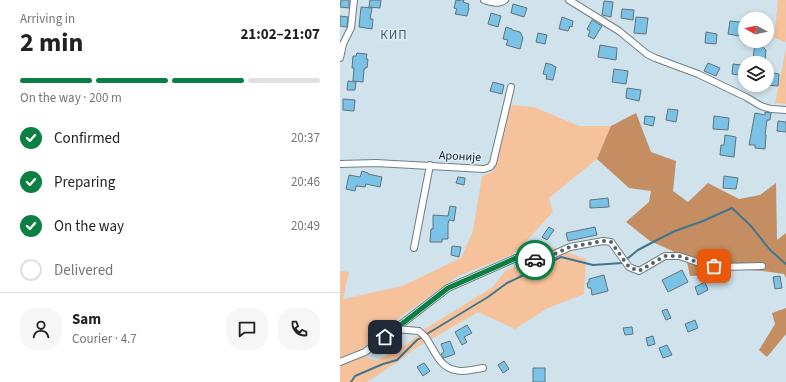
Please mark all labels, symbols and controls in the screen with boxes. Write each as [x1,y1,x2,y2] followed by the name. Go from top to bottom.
[20,10,75,28] text: Arriving in
[738,12,774,48] north arrow
[738,12,774,92] map controls
[20,24,83,61] text: 2 min
[240,24,320,45] text: 21:02–21:07
[380,26,408,44] district label: КИП
[738,56,774,92] button: layers
[20,89,122,107] text: On the way · 200 m
[20,127,42,149] icon: check
[54,128,120,149] text: Confirmed
[291,129,320,147] text: 20:37
[438,147,481,166] street label: Ароније
[20,171,42,193] icon: check
[54,172,115,193] text: Preparing
[291,173,320,191] text: 20:46
[20,215,42,237] icon: check
[54,216,124,237] text: On the way
[291,217,320,235] text: 20:49
[515,240,555,280] courier
[524,249,546,271] icon: car
[697,249,731,283] pin
[703,255,725,277] icon: bag
[54,260,113,281] text: Delivered
[20,308,62,350] button: person
[226,308,268,350] button: chat
[278,308,320,350] button: phone
[72,309,101,330] text: Sam
[368,320,402,354] pin
[374,326,396,348] icon: home
[72,330,137,348] text: Courier · 4.7

